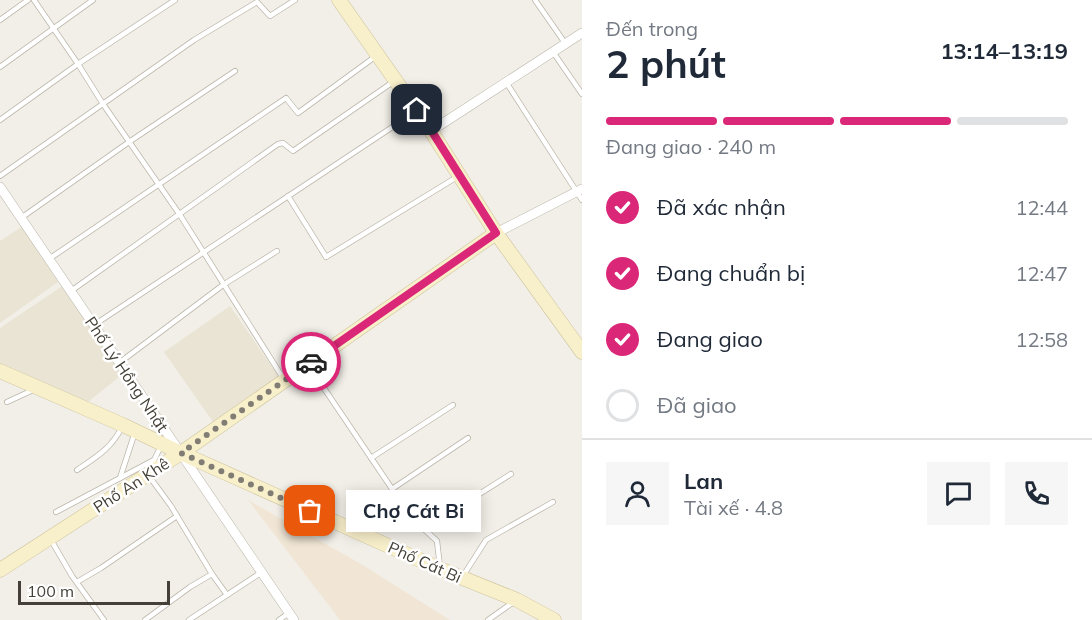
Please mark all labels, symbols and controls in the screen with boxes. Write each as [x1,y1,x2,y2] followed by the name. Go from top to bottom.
[606,16,698,41] text: Đến trong
[940,37,1068,65] text: 13:14–13:19
[606,39,726,88] text: 2 phút
[391,84,442,135] pin
[400,93,433,126] icon: home
[606,134,776,159] text: Đang giao · 240 m
[606,191,639,224] icon: check
[657,193,786,221] text: Đã xác nhận
[1015,195,1068,220] text: 12:44
[606,257,639,290] icon: check
[657,259,805,287] text: Đang chuẩn bị
[1015,261,1068,286] text: 12:47
[81,312,173,436] street label: Phố Lý Hồng Nhật
[606,323,639,356] icon: check
[657,325,763,353] text: Đang giao
[1015,327,1068,352] text: 12:58
[281,332,341,392] courier
[295,346,328,379] icon: car
[657,391,737,419] text: Đã giao
[89,453,173,517] street label: Phố An Khê
[606,462,669,525] button: person
[927,462,990,525] button: chat
[1005,462,1068,525] button: phone
[684,467,723,495] text: Lan
[284,485,335,536] pin
[346,490,481,532] callout: Chợ Cát Bi
[293,494,326,527] icon: bag
[684,495,783,520] text: Tài xế · 4.8
[363,498,464,523] text: Chợ Cát Bi
[385,537,465,587] street label: Phố Cát Bi
[18,578,170,606] scale bar
[27,581,74,601] text: 100 m

